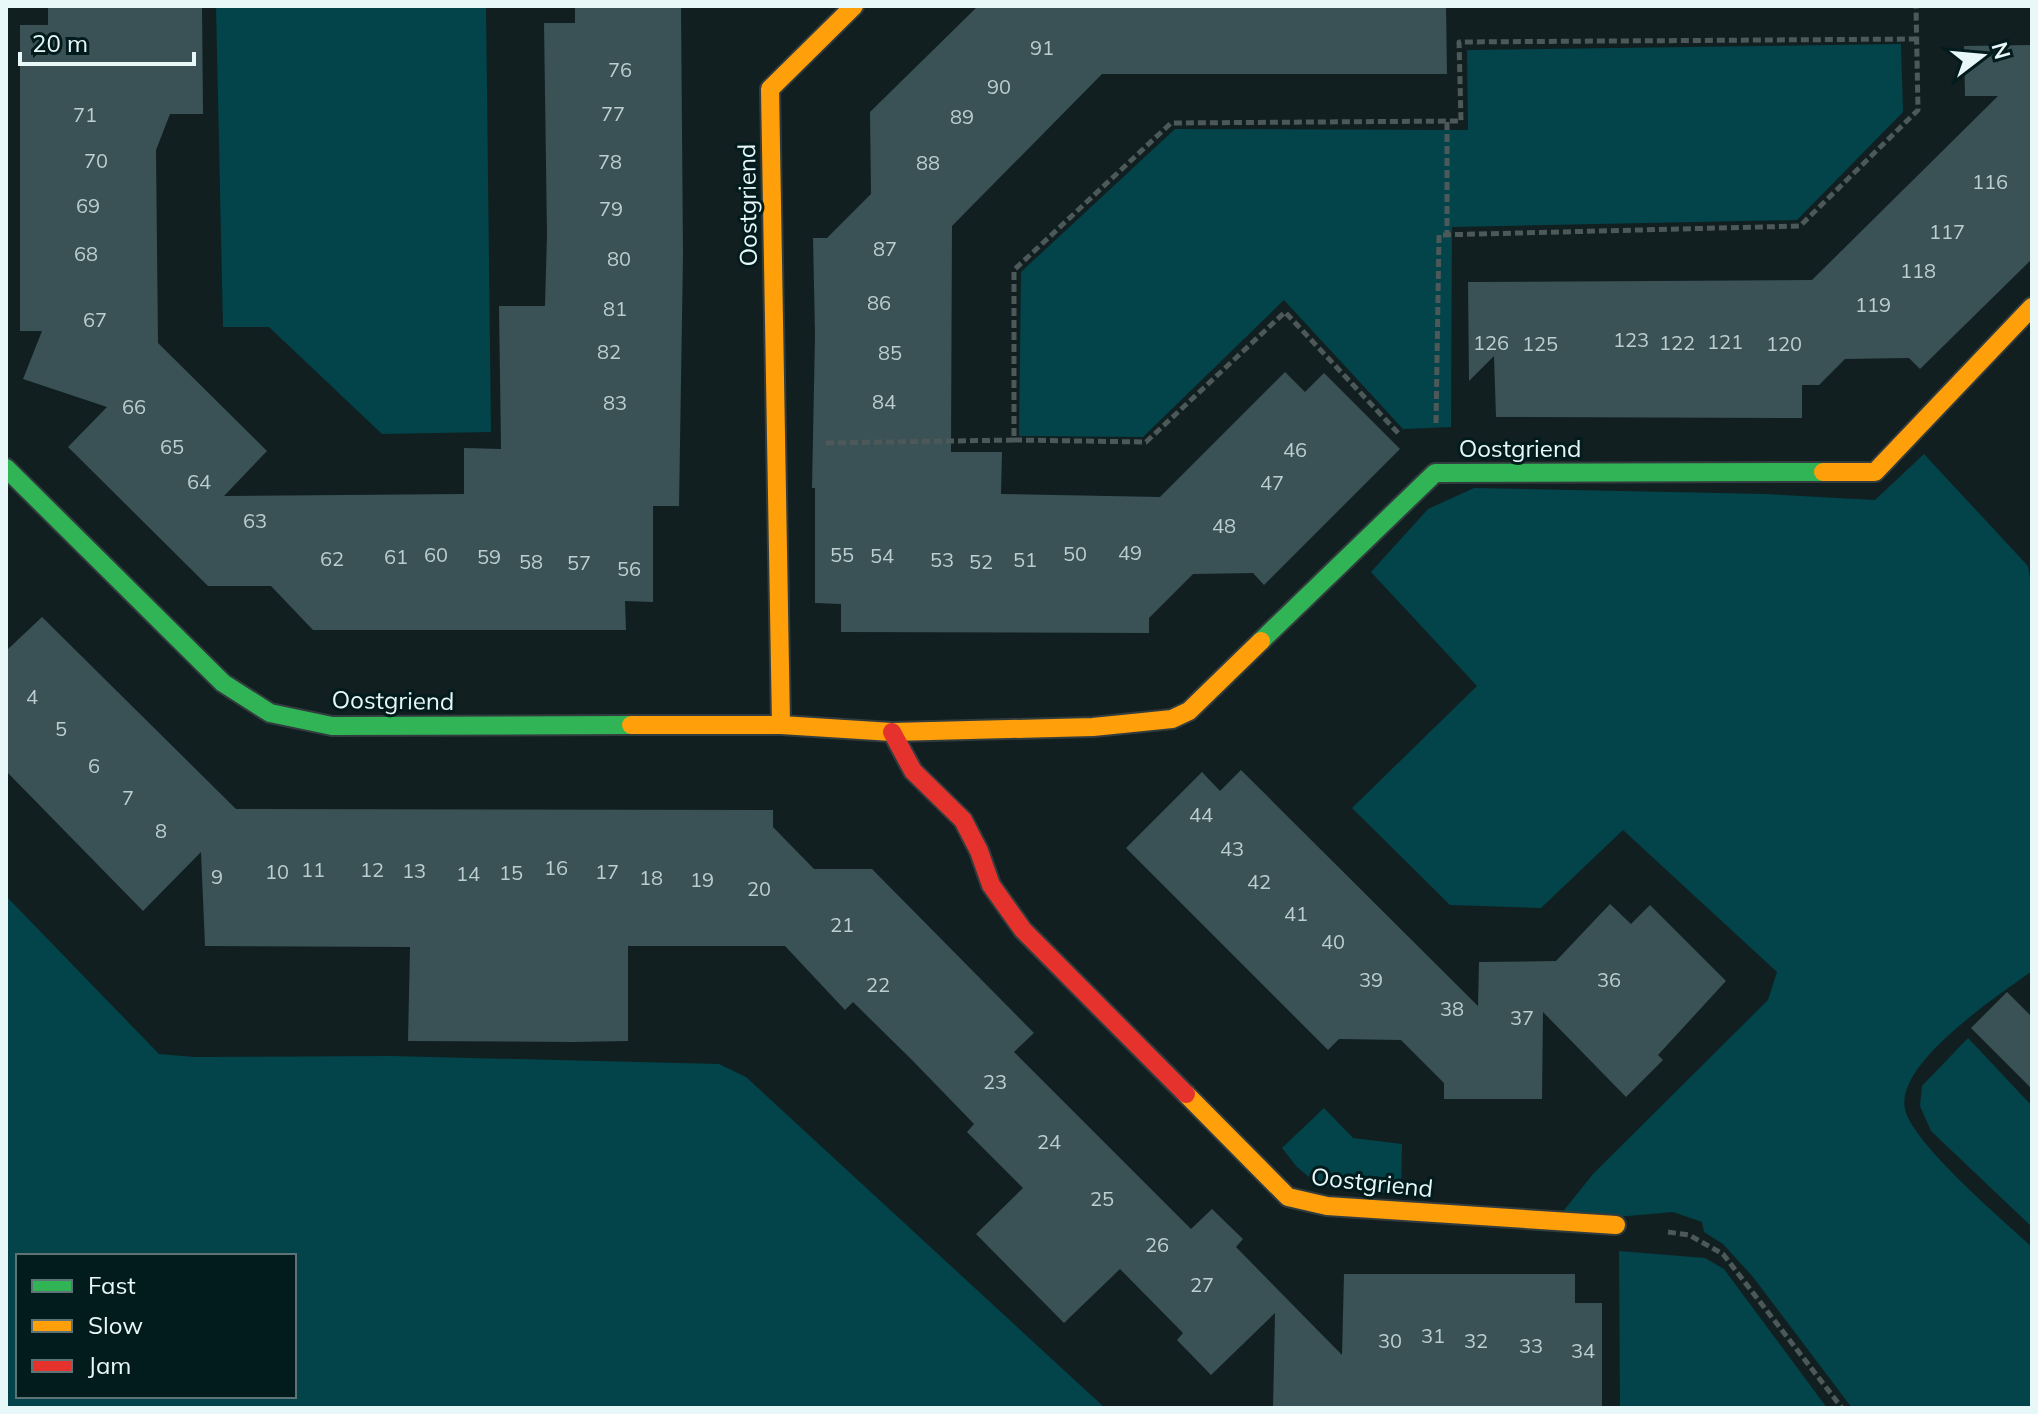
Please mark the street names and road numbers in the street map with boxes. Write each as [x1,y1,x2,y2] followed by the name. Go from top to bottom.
[731,143,763,267] street label: Oostgriend
[1459,433,1581,463] street label: Oostgriend
[331,684,455,716] street label: Oostgriend
[1310,1161,1435,1203] street label: Oostgriend

